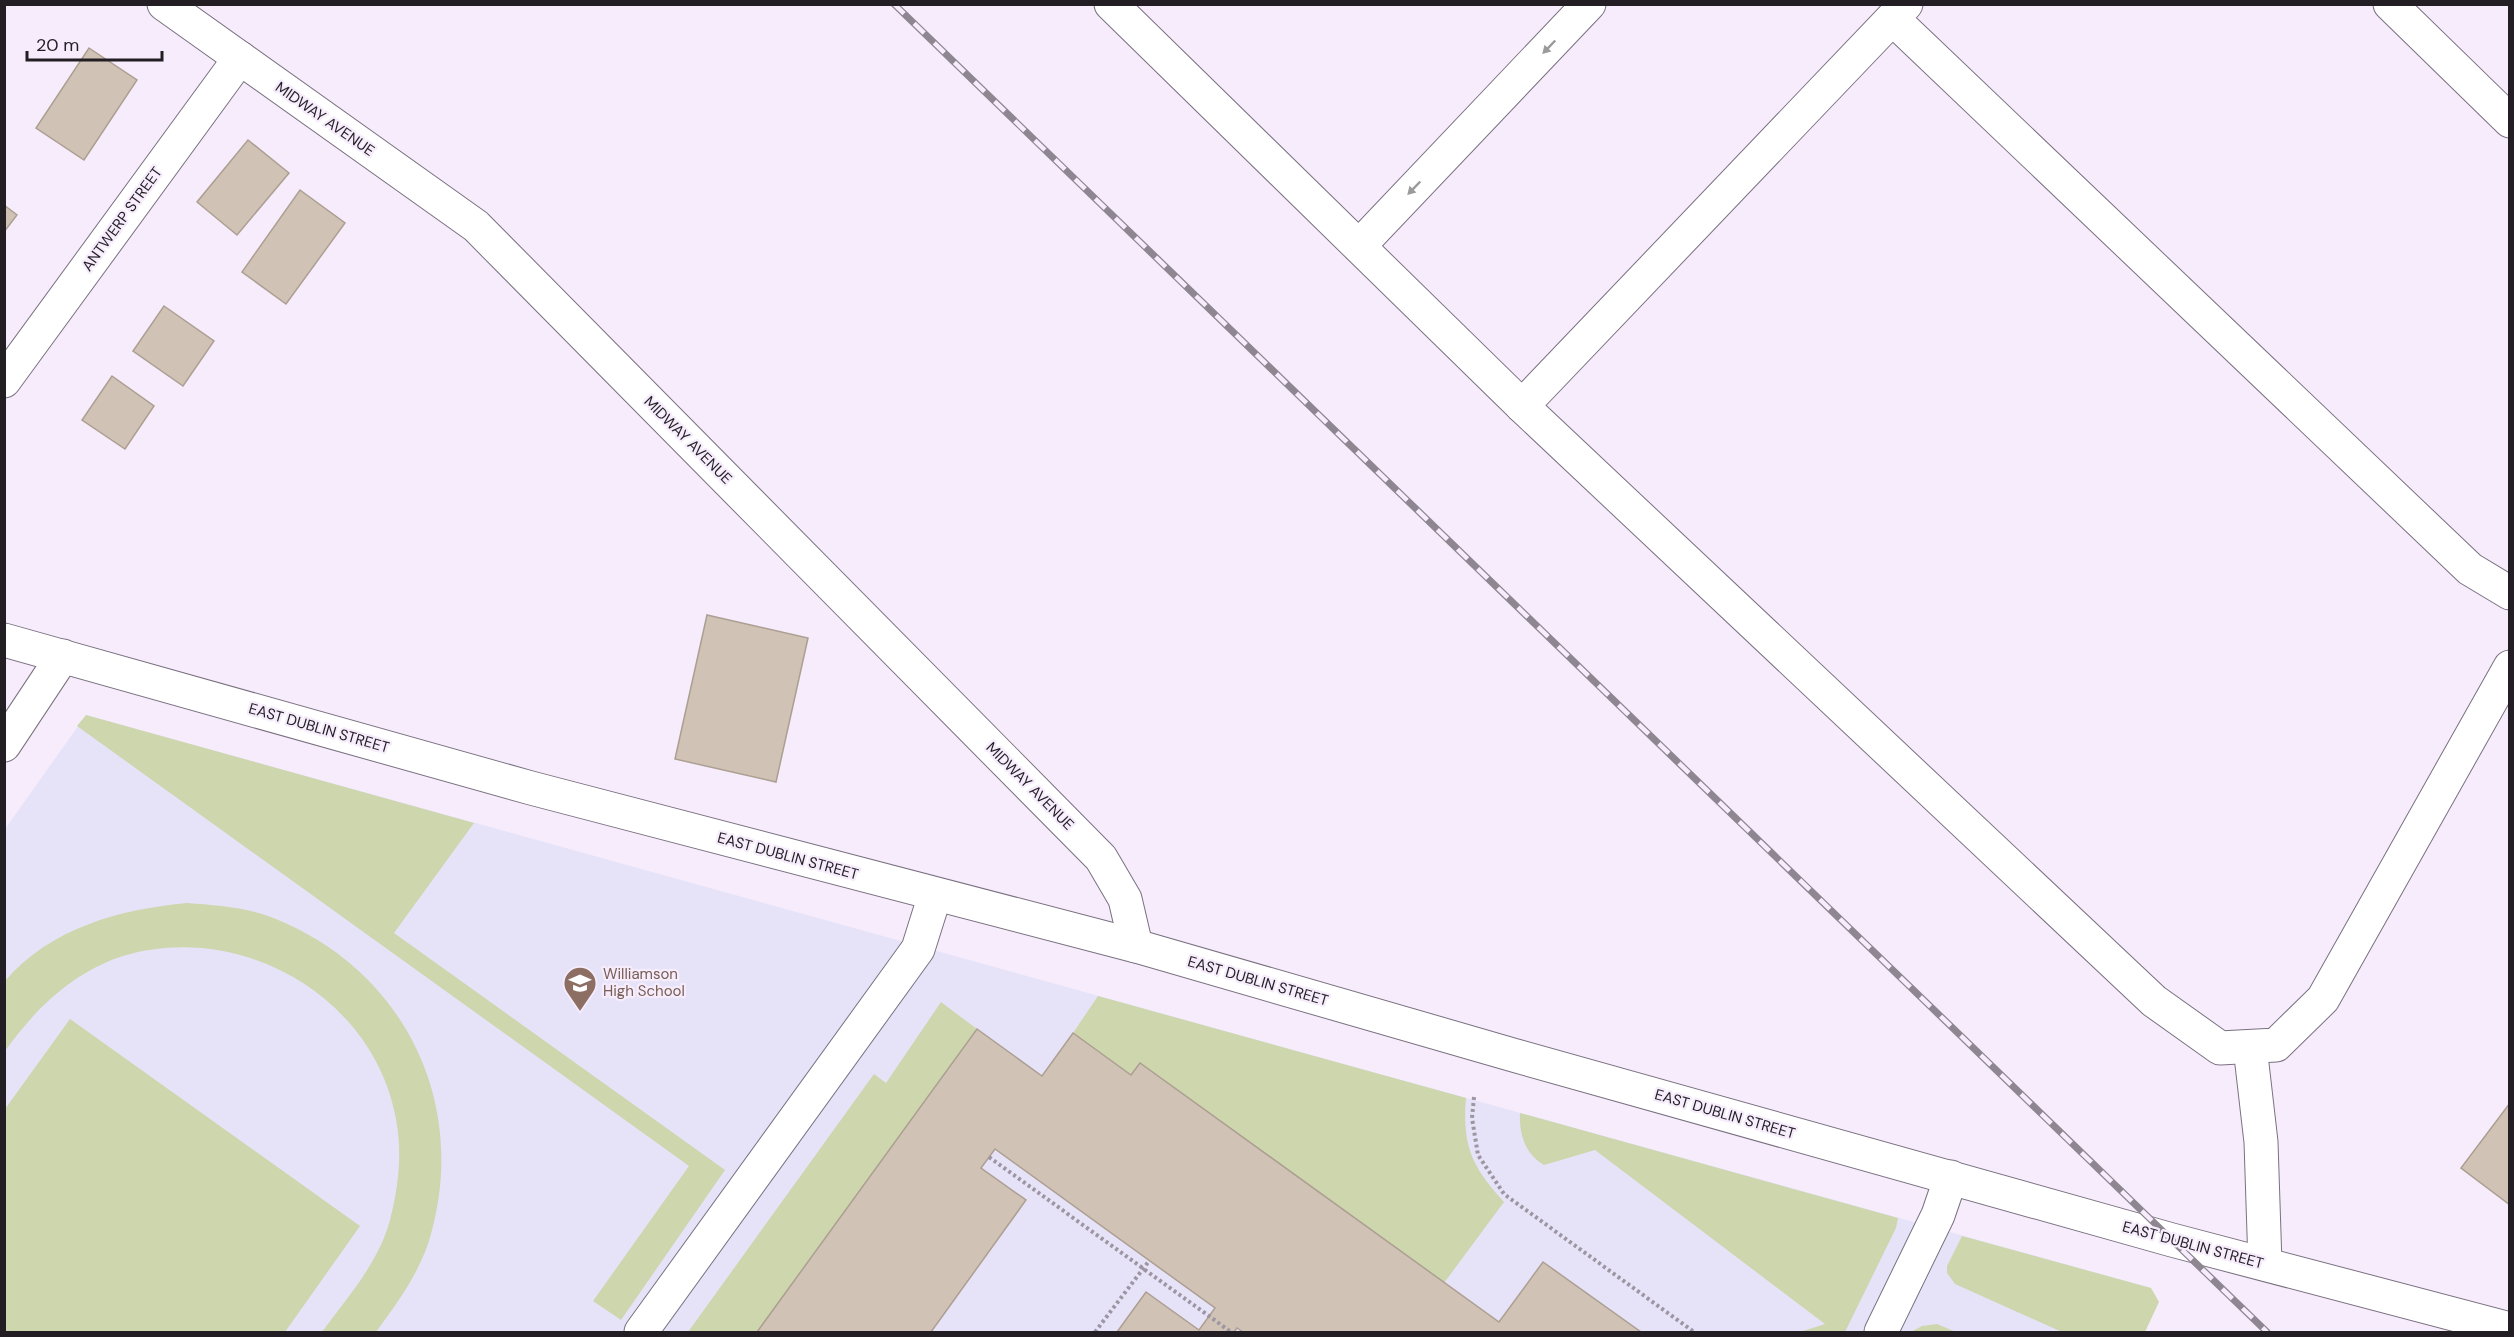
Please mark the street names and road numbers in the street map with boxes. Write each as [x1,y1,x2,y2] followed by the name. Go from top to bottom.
[271,77,379,161] street label: MIDWAY AVENUE
[77,163,167,275] street label: ANTWERP STREET
[640,392,736,488] street label: MIDWAY AVENUE
[246,698,392,758] street label: EAST DUBLIN STREET
[982,738,1078,834] street label: MIDWAY AVENUE
[715,828,861,884] street label: EAST DUBLIN STREET
[1185,951,1331,1011] street label: EAST DUBLIN STREET
[1652,1084,1798,1144] street label: EAST DUBLIN STREET
[2120,1217,2266,1273] street label: EAST DUBLIN STREET

